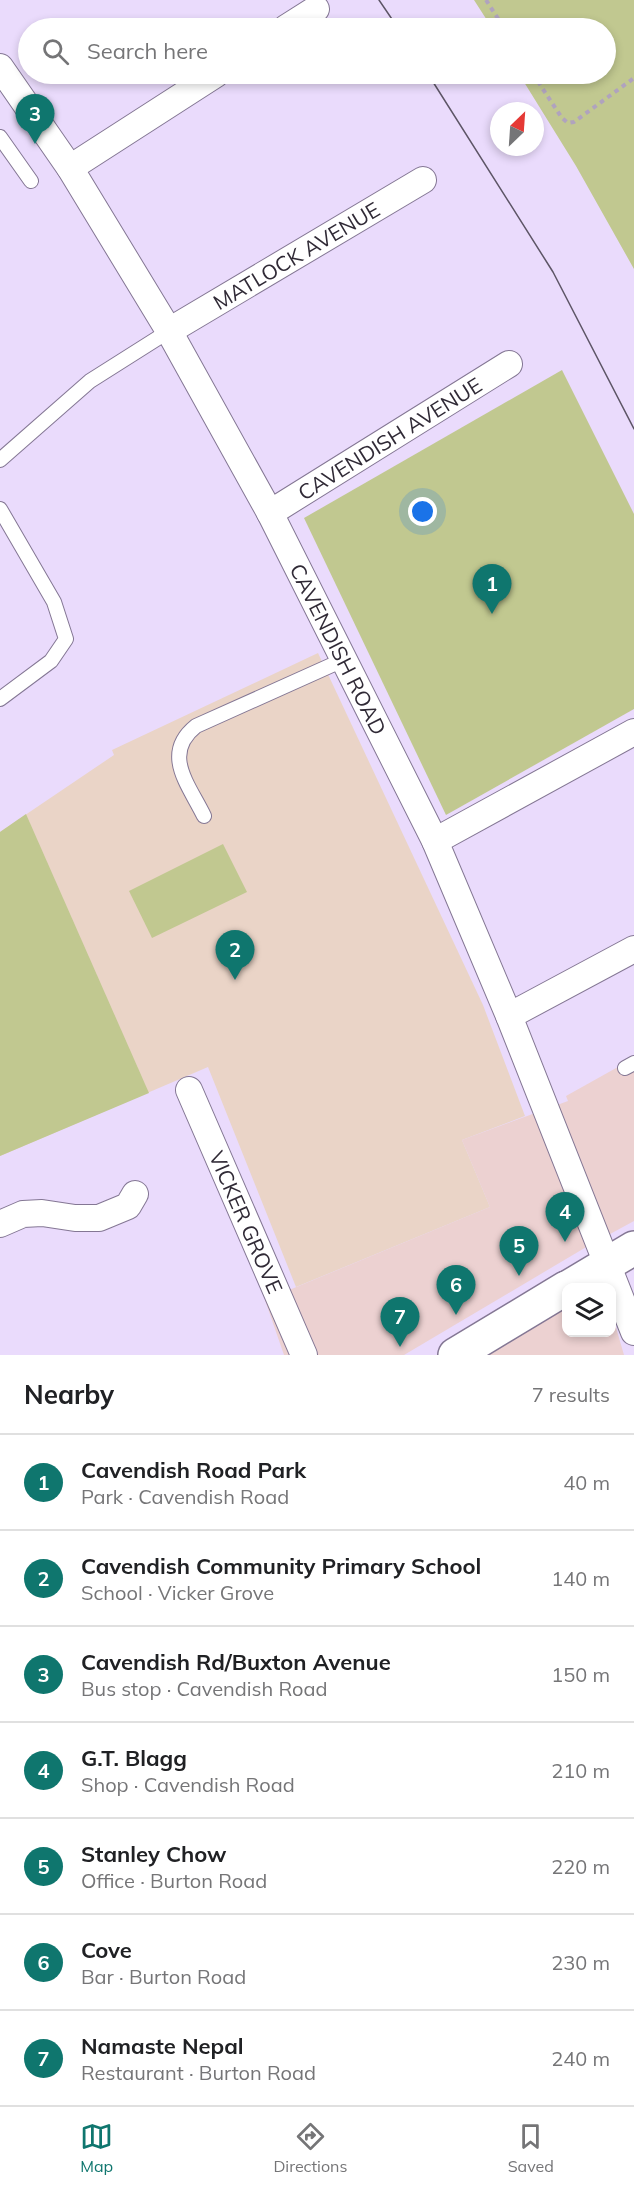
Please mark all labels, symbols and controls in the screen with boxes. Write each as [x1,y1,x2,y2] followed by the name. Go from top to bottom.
[18,18,616,84] search box
[39,35,72,68] icon: search
[87,37,208,65] text: Search here
[15,94,54,144] pin: 3
[490,102,544,156] north arrow
[208,196,384,315] street label: MATLOCK AVENUE
[293,371,486,505] street label: CAVENDISH AVENUE
[408,497,437,526] your location
[284,559,392,739] street label: CAVENDISH ROAD
[472,564,512,614] pin: 1
[216,930,254,980] pin: 2
[204,1147,289,1297] street label: VICKER GROVE
[546,1192,584,1242] pin: 4
[500,1226,538,1276] pin: 5
[436,1266,476,1315] pin: 6
[562,1283,616,1337] map controls
[562,1283,616,1337] button: layers
[380,1298,420,1347] pin: 7
[24,1378,114,1411] text: Nearby
[532,1382,610,1407] text: 7 results
[81,1456,306,1484] text: Cavendish Road Park
[38,1470,50,1495] text: 1
[563,1470,610,1495] text: 40 m
[81,1484,289,1509] text: Park · Cavendish Road
[81,1552,481,1580] text: Cavendish Community Primary School
[38,1566,50,1591] text: 2
[551,1566,610,1591] text: 140 m
[81,1580,274,1605] text: School · Vicker Grove
[81,1648,391,1676] text: Cavendish Rd/Buxton Avenue
[38,1662,50,1687] text: 3
[551,1662,610,1687] text: 150 m
[81,1676,327,1701] text: Bus stop · Cavendish Road
[81,1744,187,1772] text: G.T. Blagg
[38,1758,50,1783] text: 4
[551,1758,610,1783] text: 210 m
[81,1772,295,1797] text: Shop · Cavendish Road
[81,1840,227,1868] text: Stanley Chow
[38,1854,50,1879] text: 5
[551,1854,610,1879] text: 220 m
[81,1868,267,1893] text: Office · Burton Road
[81,1936,132,1964] text: Cove
[38,1950,50,1975] text: 6
[551,1950,610,1975] text: 230 m
[81,1964,246,1989] text: Bar · Burton Road
[81,2032,244,2060] text: Namaste Nepal
[38,2046,50,2071] text: 7
[551,2046,610,2071] text: 240 m
[81,2060,316,2085] text: Restaurant · Burton Road
[80,2120,113,2176] tab: Map
[273,2120,347,2176] tab: Directions
[508,2120,554,2176] tab: Saved

